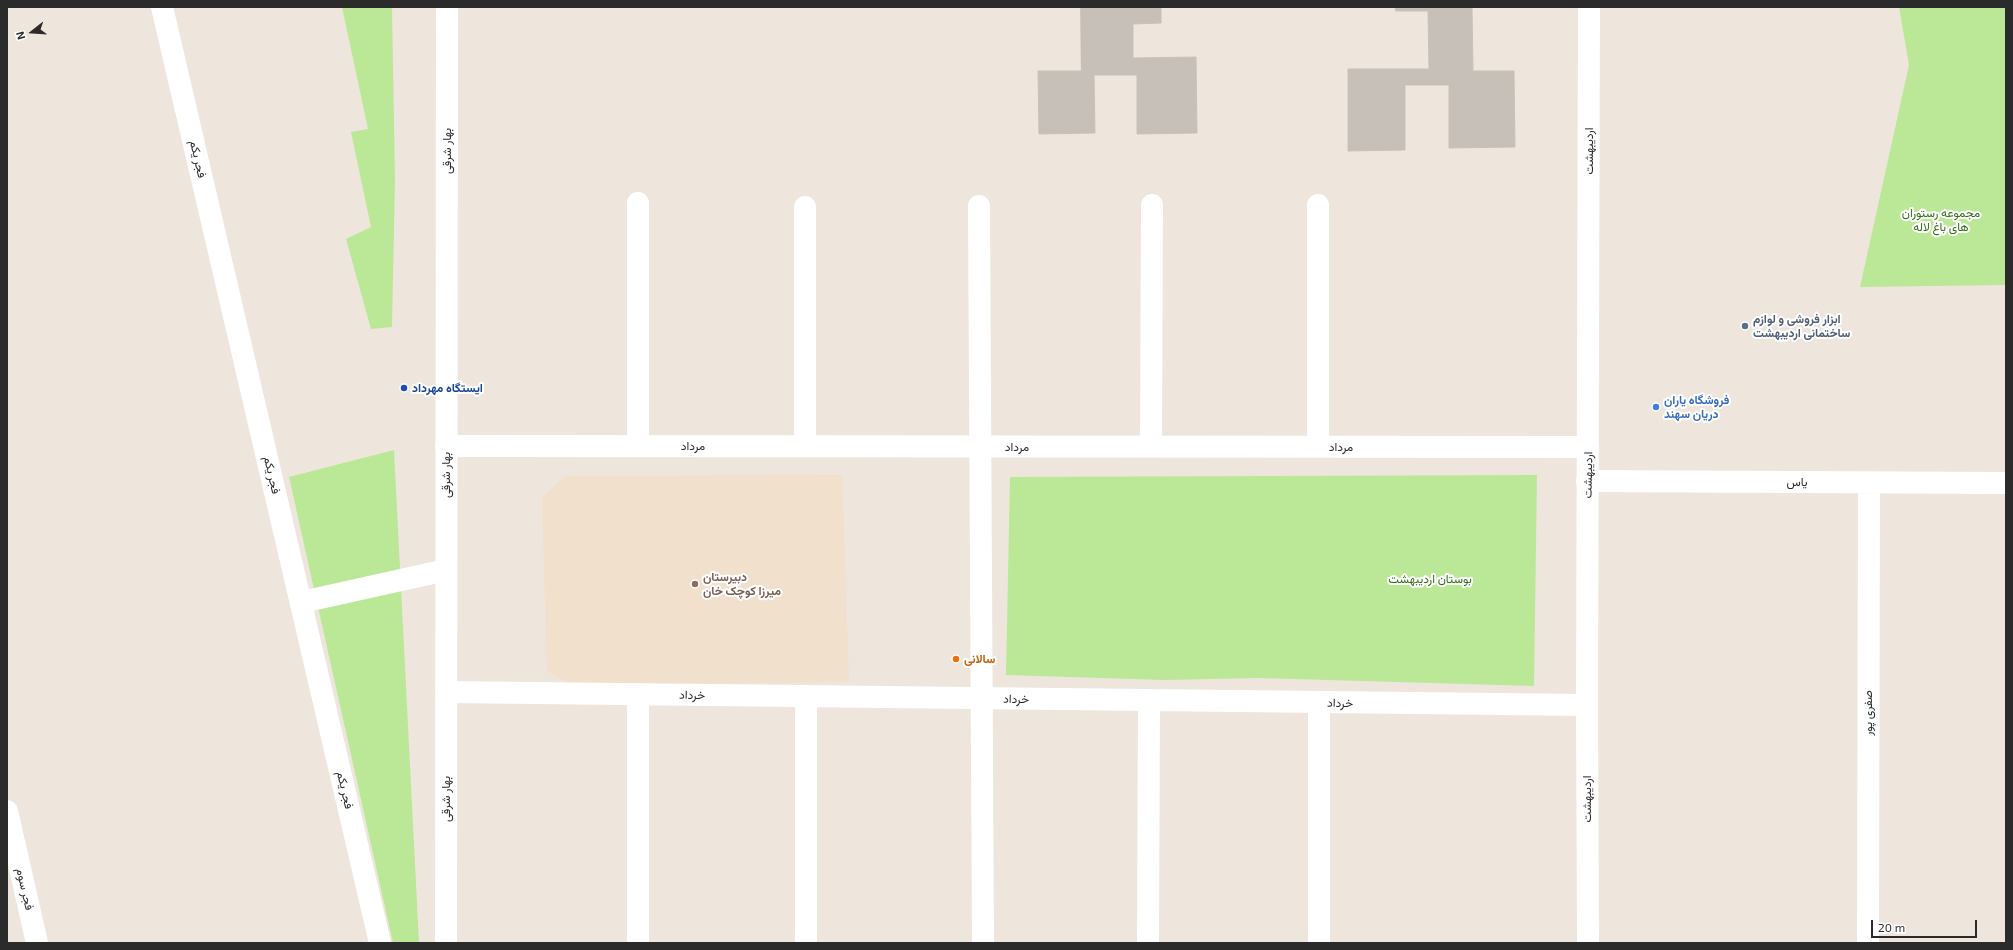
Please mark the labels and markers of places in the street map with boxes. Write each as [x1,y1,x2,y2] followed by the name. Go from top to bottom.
[1753,312,1850,340] place label: ابزار فروشی و لوازم ساختمانی اردیبهشت
[1740,321,1750,331] marker: ابزار فروشی و لوازم ساختمانی اردیبهشت
[412,381,483,395] place label: ایستگاه مهرداد
[399,383,409,393] marker: ایستگاه مهرداد
[1664,393,1729,421] place label: فروشگاه یاران دریان سهند
[1651,402,1661,412] marker: فروشگاه یاران دریان سهند
[703,570,781,598] place label: دبیرستان میرزا کوچک خان
[690,579,700,589] marker: دبیرستان میرزا کوچک خان
[964,652,995,666] place label: سالانی
[951,654,961,664] marker: سالانی

